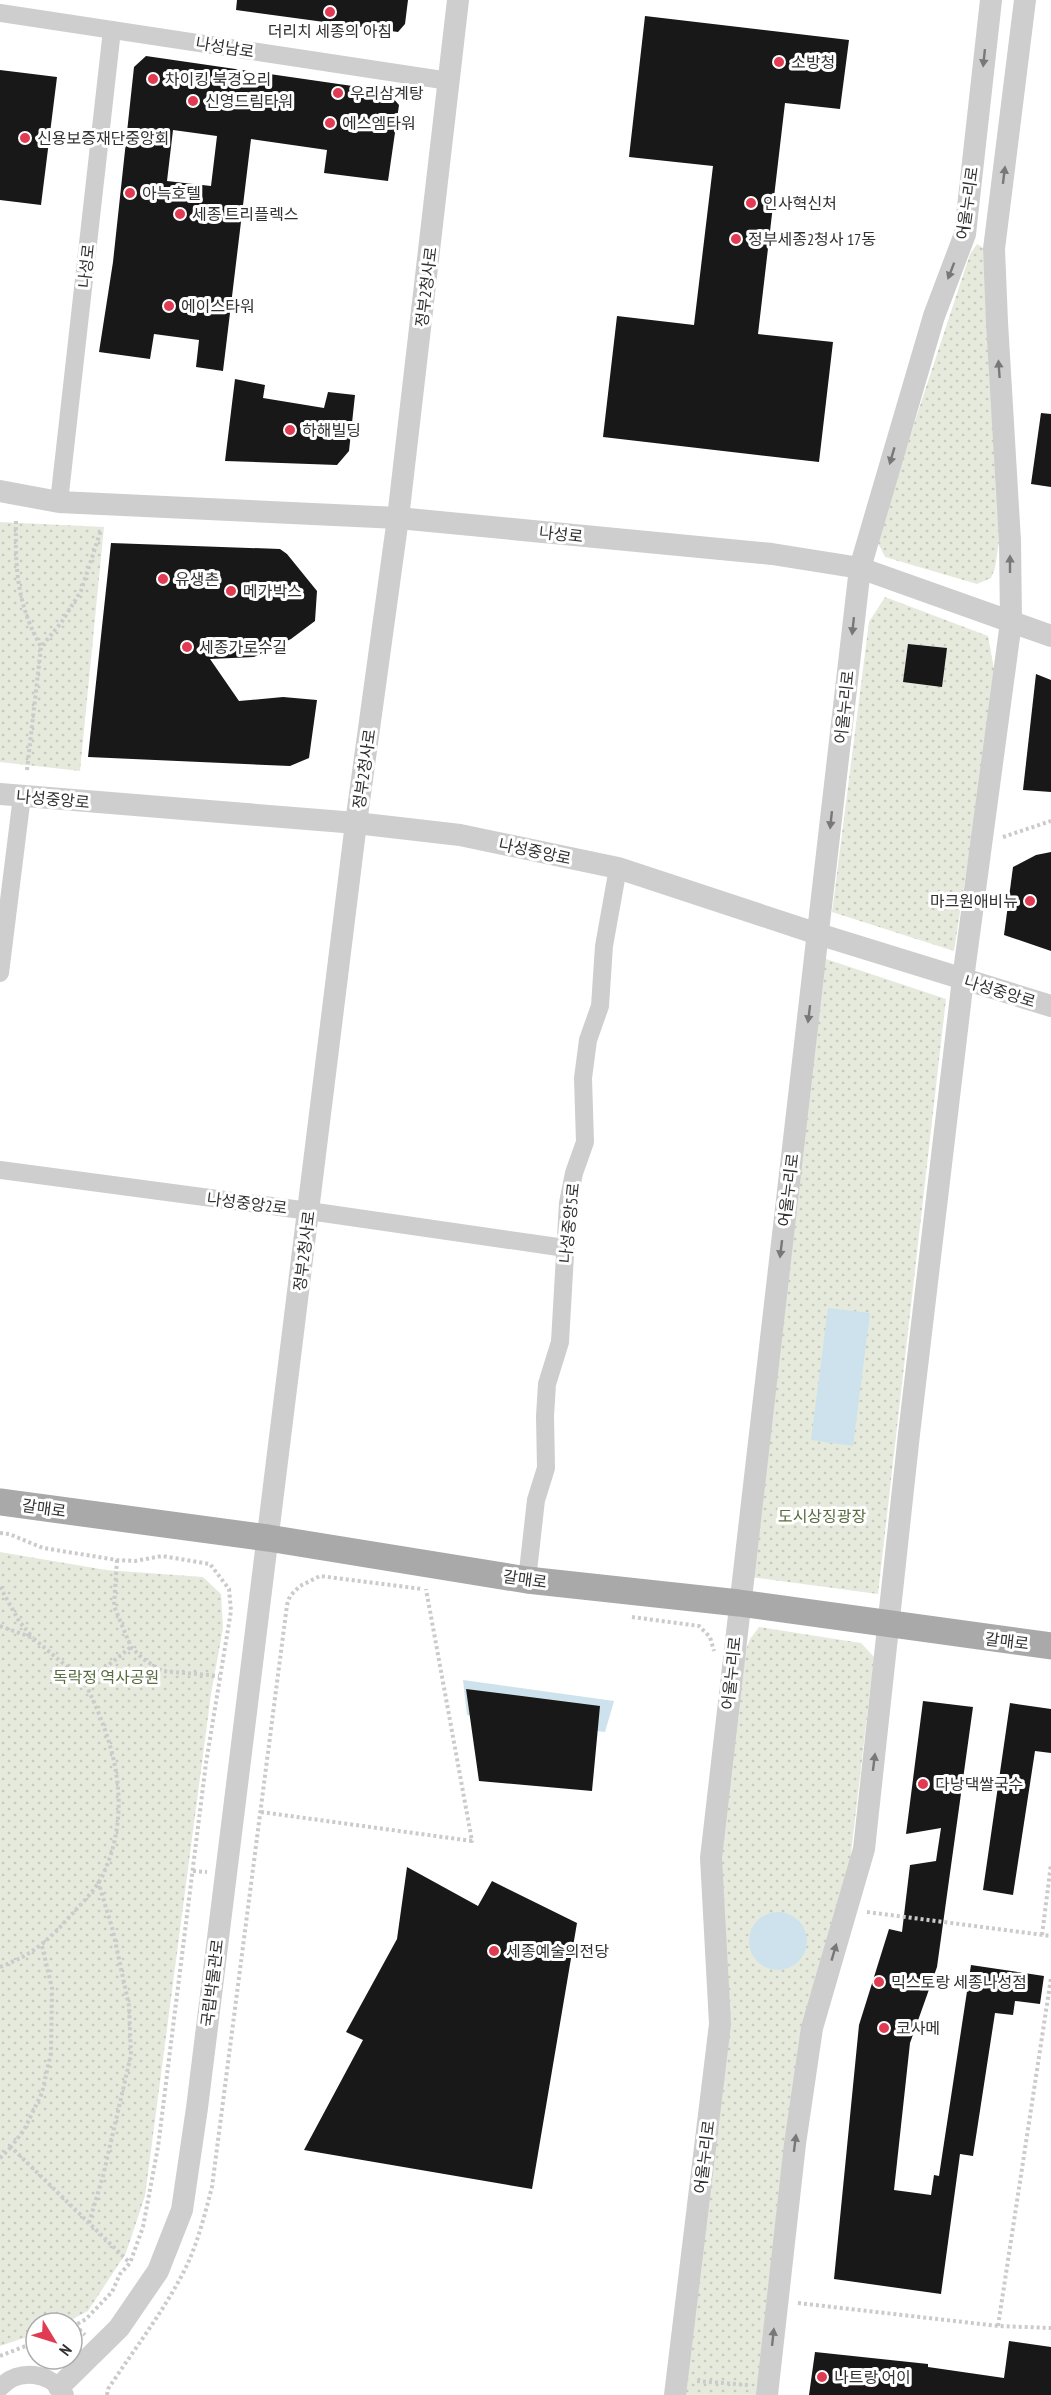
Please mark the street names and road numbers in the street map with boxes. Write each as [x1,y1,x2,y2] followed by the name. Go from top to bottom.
[194,33,256,62] street label: 나성남로
[952,165,982,241] street label: 어울누리로
[74,243,98,289] street label: 나성로
[411,245,441,328] street label: 정부2청사로
[538,522,584,546] street label: 나성로
[830,669,858,745] street label: 어울누리로
[348,727,380,810] street label: 정부2청사로
[15,786,91,812] street label: 나성중앙로
[497,834,573,868] street label: 나성중앙로
[962,971,1038,1011] street label: 나성중앙로
[774,1152,802,1228] street label: 어울누리로
[555,1182,583,1264] street label: 나성중앙5로
[206,1188,289,1218] street label: 나성중앙2로
[289,1209,319,1292] street label: 정부2청사로
[21,1495,68,1521] street label: 갈매로
[502,1566,549,1592] street label: 갈매로
[984,1628,1030,1654] street label: 갈매로
[717,1635,745,1711] street label: 어울누리로
[197,1938,227,2028] street label: 국립박물관로
[690,2119,718,2195] street label: 어울누리로

